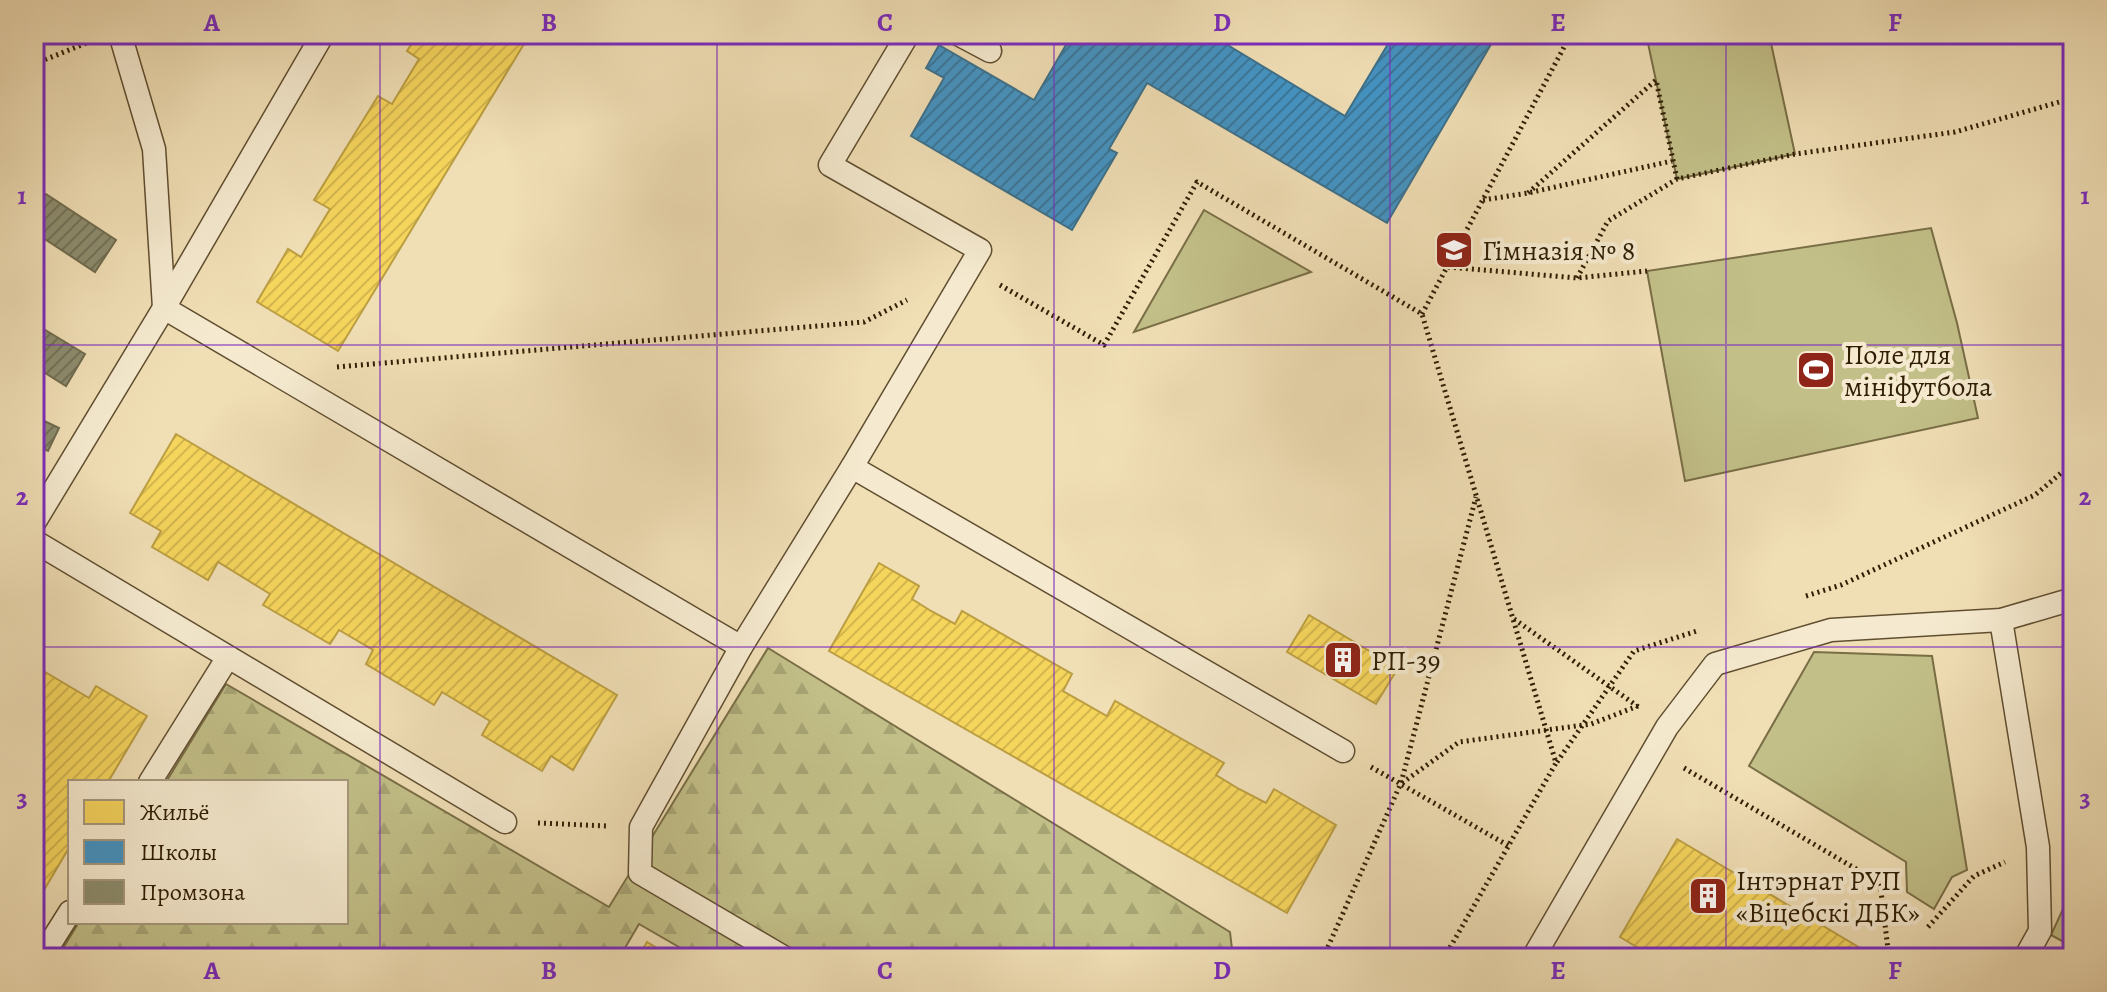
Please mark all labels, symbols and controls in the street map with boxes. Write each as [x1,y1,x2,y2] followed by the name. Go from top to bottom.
[203,5,221,40] text: A
[541,5,557,40] text: B
[877,5,893,40] text: C
[1213,5,1231,40] text: D
[1550,5,1566,40] text: E
[1888,5,1902,40] text: F
[17,178,27,213] text: 1
[2080,178,2090,213] text: 1
[1433,229,1475,271] school or university icon: Гімназія № 8
[1482,232,1635,270] place label: Гімназія № 8
[1844,336,1992,406] place label: Поле для мініфутбола
[1795,349,1837,391] sports icon: Поле для мініфутбола
[16,479,29,514] text: 2
[2079,479,2092,514] text: 2
[1322,639,1364,681] building icon: РП-39
[1371,642,1441,680] place label: РП-39
[16,780,28,815] text: 3
[68,780,348,924] legend
[2079,780,2091,815] text: 3
[140,796,209,828] text: Жильё
[140,836,217,868] text: Школы
[1736,862,1920,932] place label: Інтэрнат РУП «Віцебскі ДБК»
[1687,875,1729,917] building icon: Інтэрнат РУП «Віцебскі ДБК»
[140,876,245,908] text: Промзона
[203,953,221,988] text: A
[541,953,557,988] text: B
[877,953,893,988] text: C
[1213,953,1231,988] text: D
[1550,953,1566,988] text: E
[1888,953,1902,988] text: F

